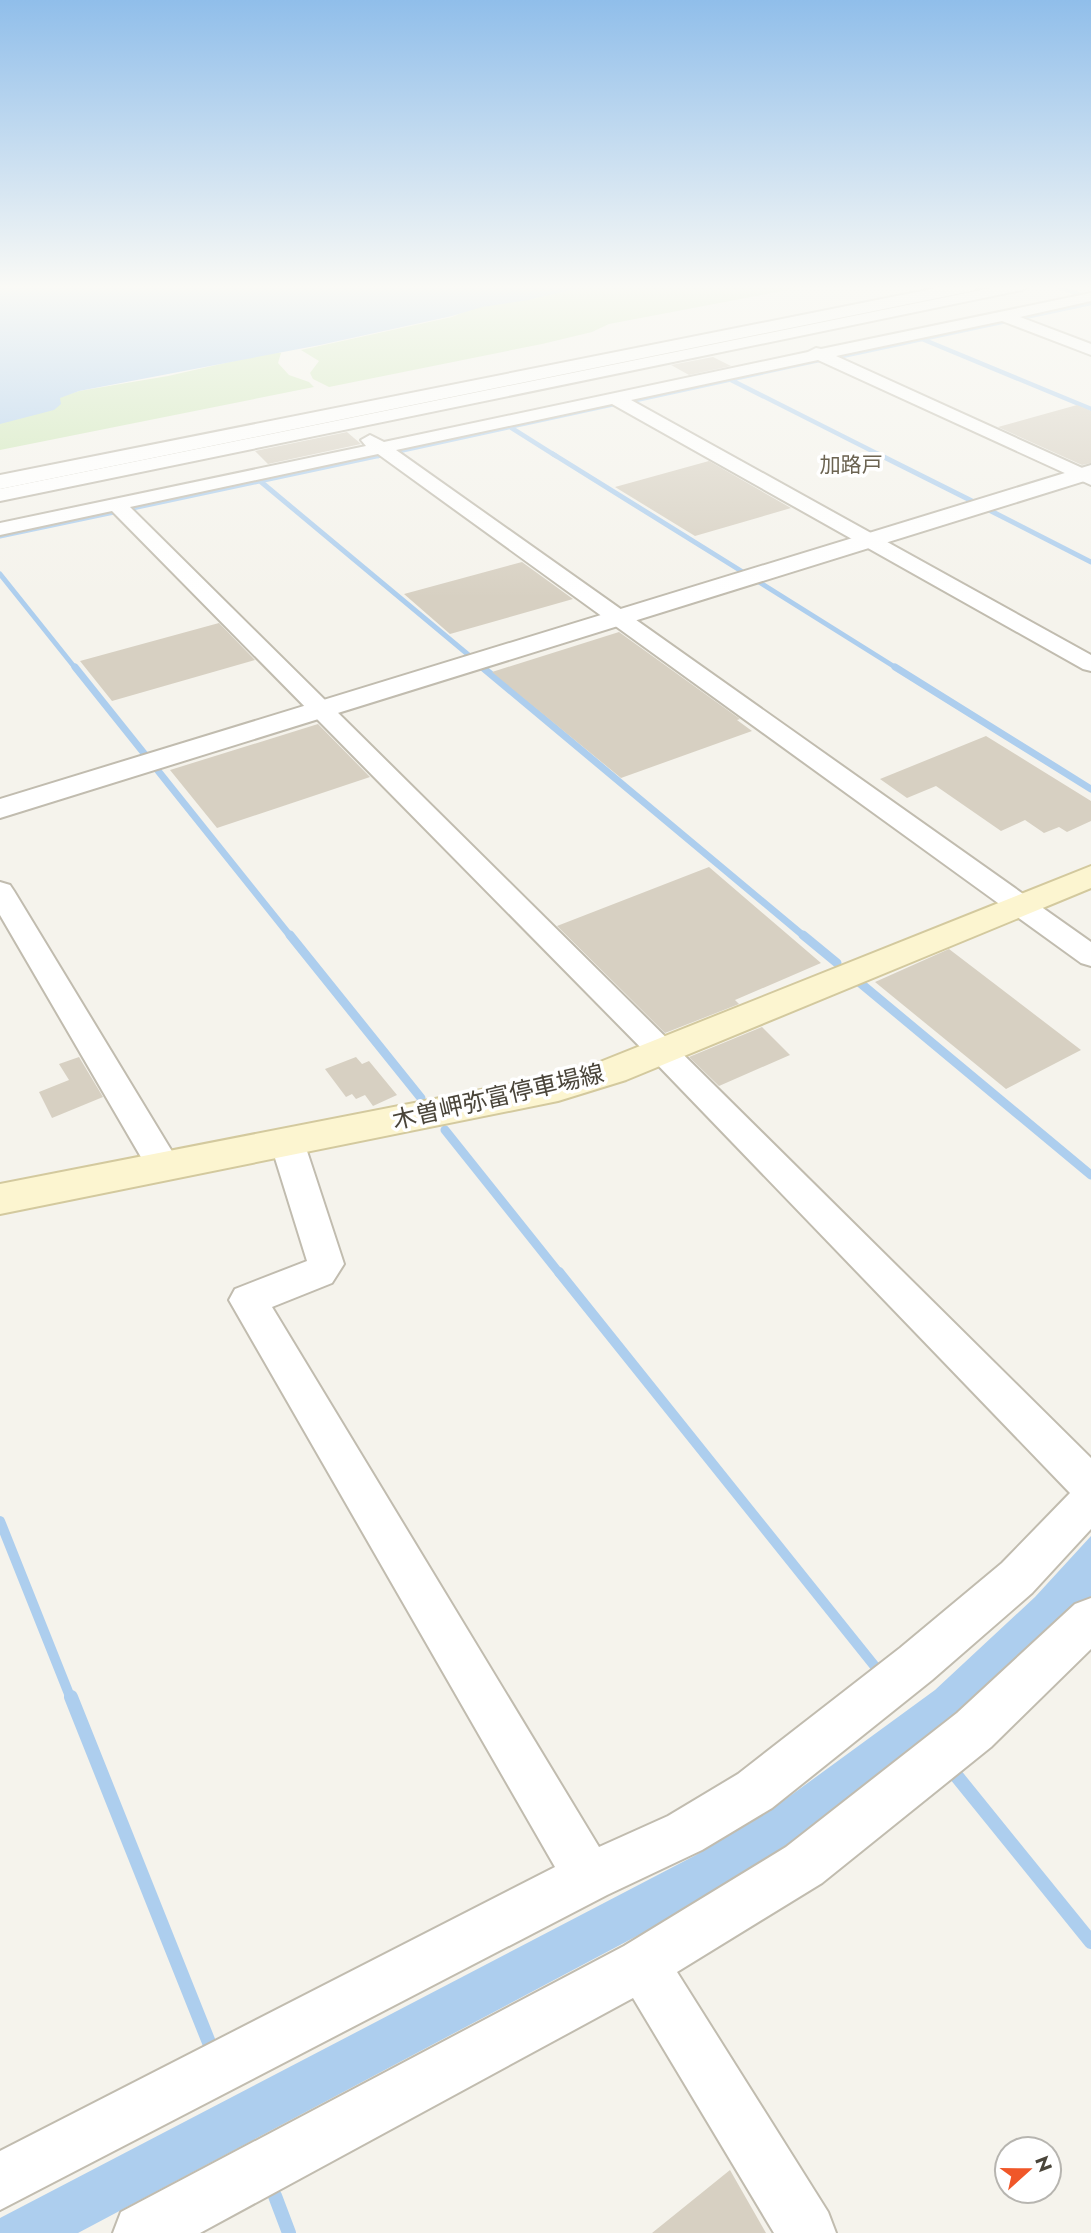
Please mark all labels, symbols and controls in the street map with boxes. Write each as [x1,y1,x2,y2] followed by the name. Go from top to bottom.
[820,450,883,480] district label: 加路戸
[389,1055,607,1138] street label: 木曽岬弥富停車場線
[993,2135,1063,2205] north arrow
[1028,2152,1059,2176] text: N

